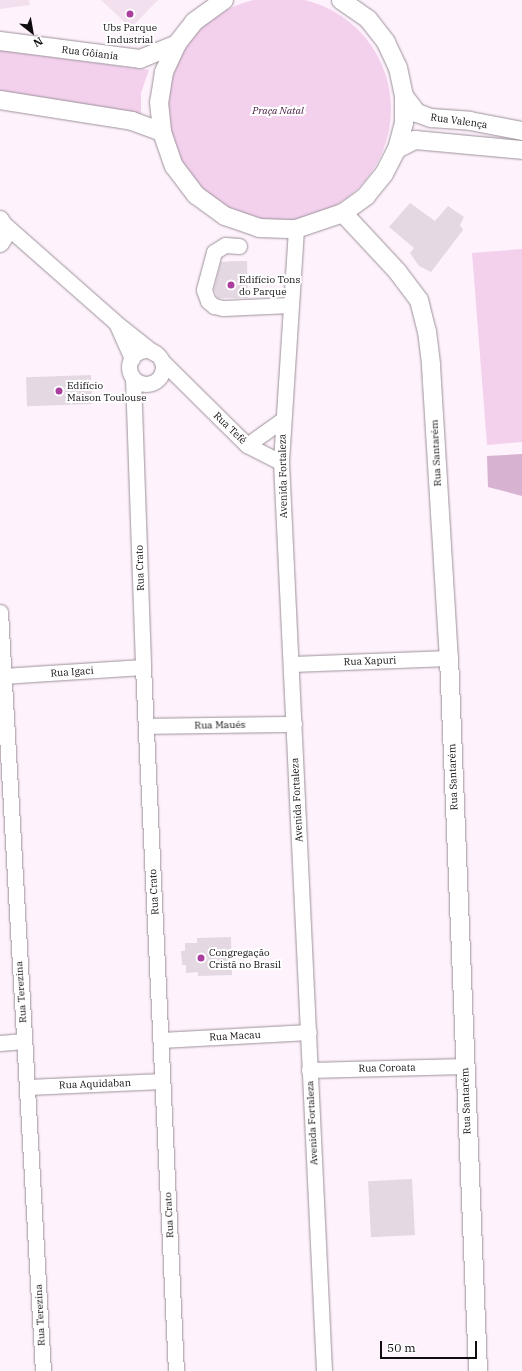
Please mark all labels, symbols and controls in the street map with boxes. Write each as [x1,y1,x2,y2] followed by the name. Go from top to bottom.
[124,8,136,20] marker: Ubs Parque Industrial
[12,12,52,52] north arrow
[103,21,157,44] place label: Ubs Parque Industrial
[31,34,46,51] text: N
[61,44,119,62] street label: Rua Gôiania
[252,105,304,117] park label: Praça Natal
[430,111,488,131] street label: Rua Valença
[239,273,300,296] place label: Edifício Tons do Parque
[226,280,236,290] marker: Edifício Tons do Parque
[67,379,147,402] place label: Edifício Maison Toulouse
[54,386,64,396] marker: Edifício Maison Toulouse
[211,410,249,446] street label: Rua Tefé
[428,419,444,487] street label: Rua Santarém
[276,434,290,518] street label: Avenida Fortaleza
[133,545,147,591] street label: Rua Crato
[344,654,396,668] street label: Rua Xapuri
[50,665,94,679] street label: Rua Igaci
[194,719,246,731] street label: Rua Maués
[446,743,460,811] street label: Rua Santarém
[289,758,305,842] street label: Avenida Fortaleza
[147,869,161,915] street label: Rua Crato
[209,946,281,970] place label: Congregação Cristã no Brasil
[196,953,206,963] marker: Congregação Cristã no Brasil
[13,961,29,1023] street label: Rua Terezina
[209,1029,261,1043] street label: Rua Macau
[358,1062,416,1074] street label: Rua Coroata
[459,1067,473,1135] street label: Rua Santarém
[59,1077,131,1091] street label: Rua Aquidaban
[304,1081,320,1165] street label: Avenida Fortaleza
[162,1192,176,1238] street label: Rua Crato
[32,1284,48,1346] street label: Rua Terezina
[382,1333,479,1359] scale bar
[387,1340,416,1355] text: 50 m

